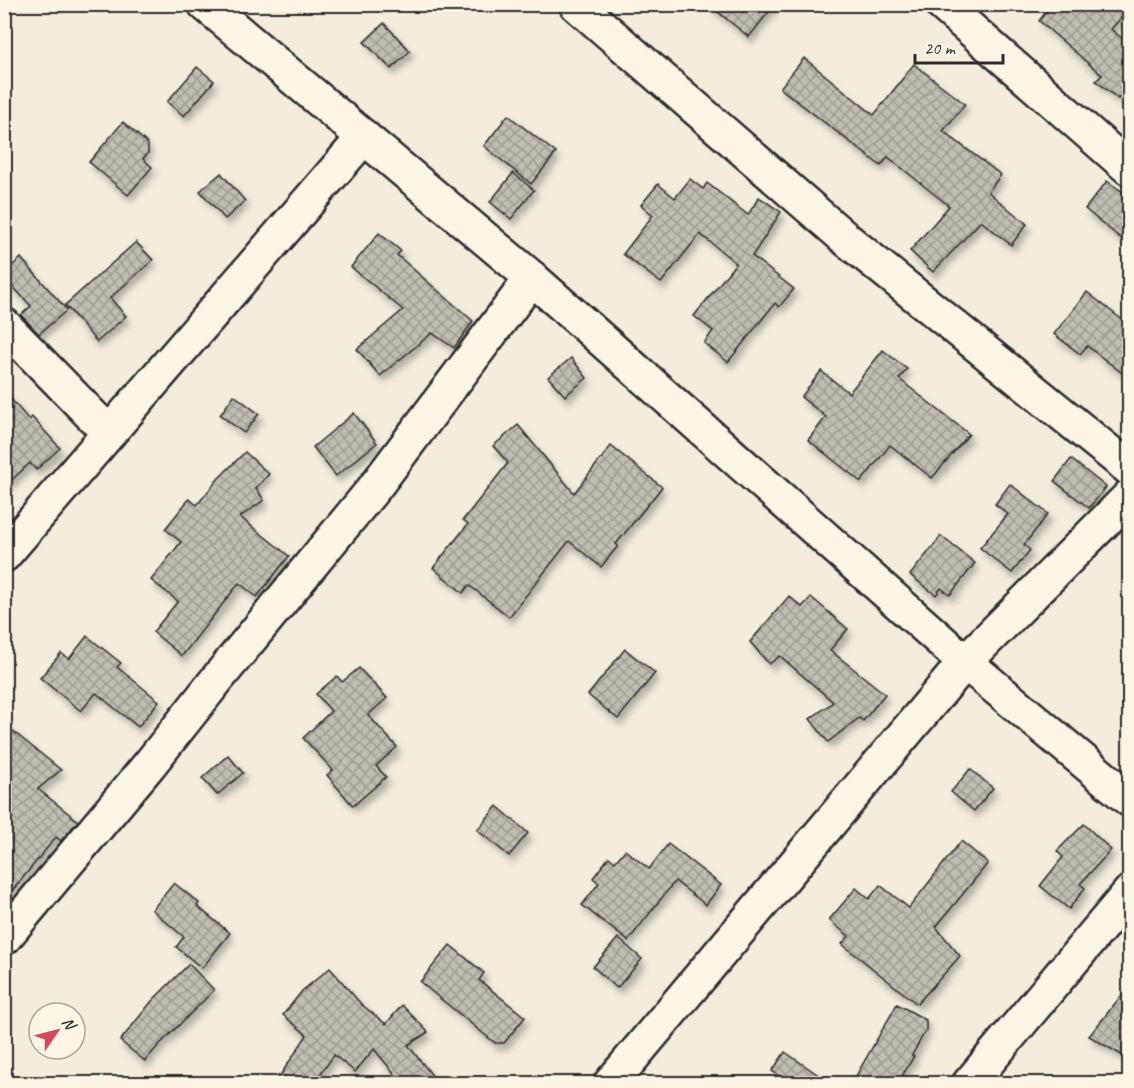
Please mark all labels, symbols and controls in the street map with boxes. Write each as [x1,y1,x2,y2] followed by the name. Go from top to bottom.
[915,27,1004,65] scale bar
[924,37,957,59] text: 20 m
[27,1001,87,1061] north arrow
[57,1013,81,1035] text: N

